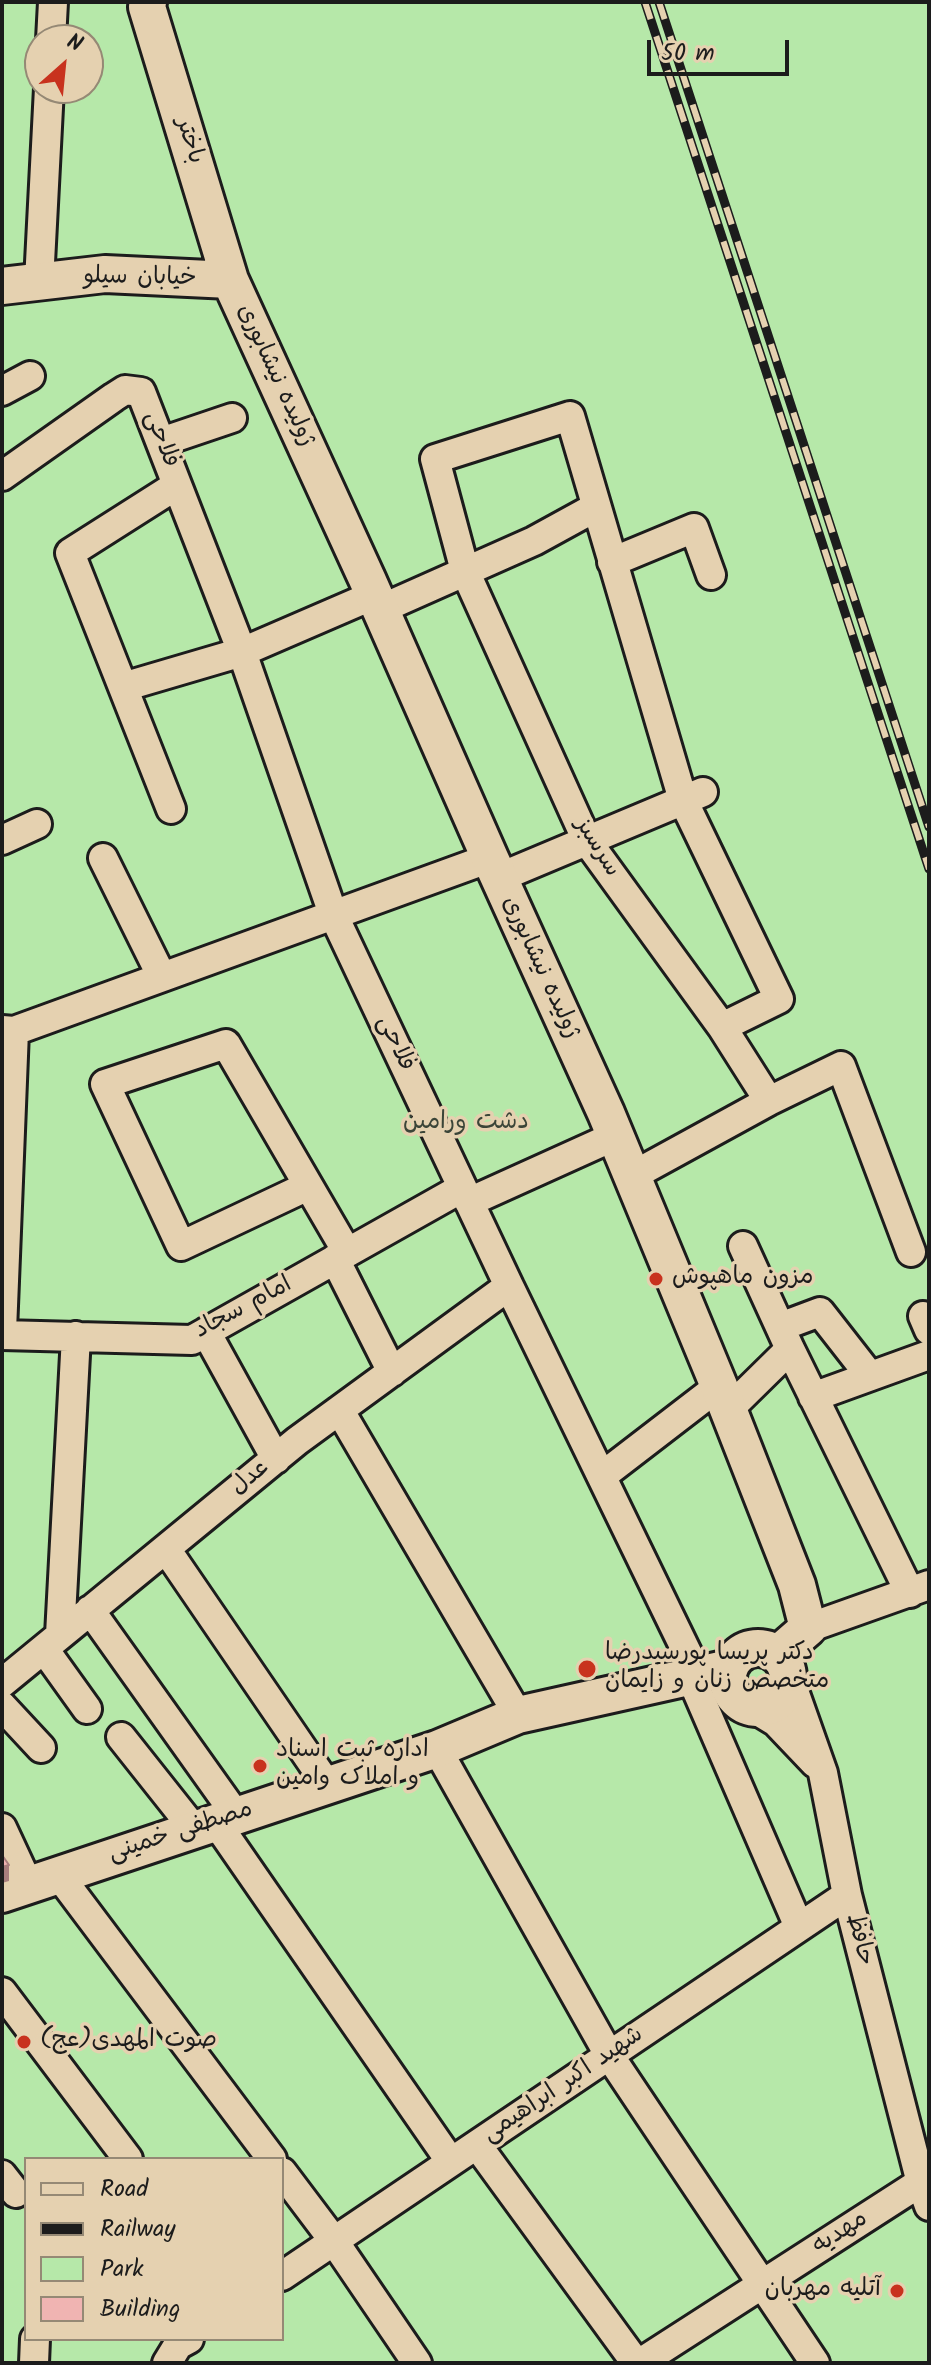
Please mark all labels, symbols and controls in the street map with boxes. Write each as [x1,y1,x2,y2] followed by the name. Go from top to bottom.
[24,24,104,104] north arrow
[651,24,793,74] scale bar
[60,25,88,63] text: N
[661,34,715,73] text: 50 m
[167,114,209,168] street label: باختر
[83,264,197,294] street label: خیابان سیلو
[229,300,319,452] street label: ژولیده نیشابوری
[136,408,184,472] street label: فلاحی
[567,813,625,883] street label: سرسبز
[494,892,584,1044] street label: ژولیده نیشابوری
[369,1012,419,1076] street label: فلاحی
[403,1110,529,1138] park label: دشت ورامین
[672,1265,814,1293] place label: مزون ماهپوش
[647,1270,665,1288] marker: مزون ماهپوش
[190,1271,298,1347] street label: امام سجاد
[226,1455,276,1503] street label: عدل
[605,1641,829,1697] place label: دکتر پریسا پورسیدرضا متخصص زنان و زایمان
[576,1658,598,1680] marker: دکتر پریسا پورسیدرضا متخصص زنان و زایمان
[276,1738,429,1794] place label: اداره ثبت اسناد و املاک وامین
[251,1757,269,1775] marker: اداره ثبت اسناد و املاک وامین
[105,1796,257,1870] street label: مصطفی خمینی
[838,1911,878,1969] street label: حافظ
[478,2022,650,2150] street label: شهید اکبر ابراهیمی
[40,2028,217,2056] place label: صوت المهدی(عج)
[15,2033,33,2051] marker: صوت المهدی(عج)
[24,2157,284,2341] legend
[100,2170,148,2209] text: Road
[808,2206,874,2262] street label: مهدیه
[100,2210,176,2249] text: Railway
[100,2250,144,2289] text: Park
[765,2277,881,2305] place label: آتلیه مهربان
[888,2282,906,2300] marker: آتلیه مهربان
[100,2290,180,2329] text: Building

